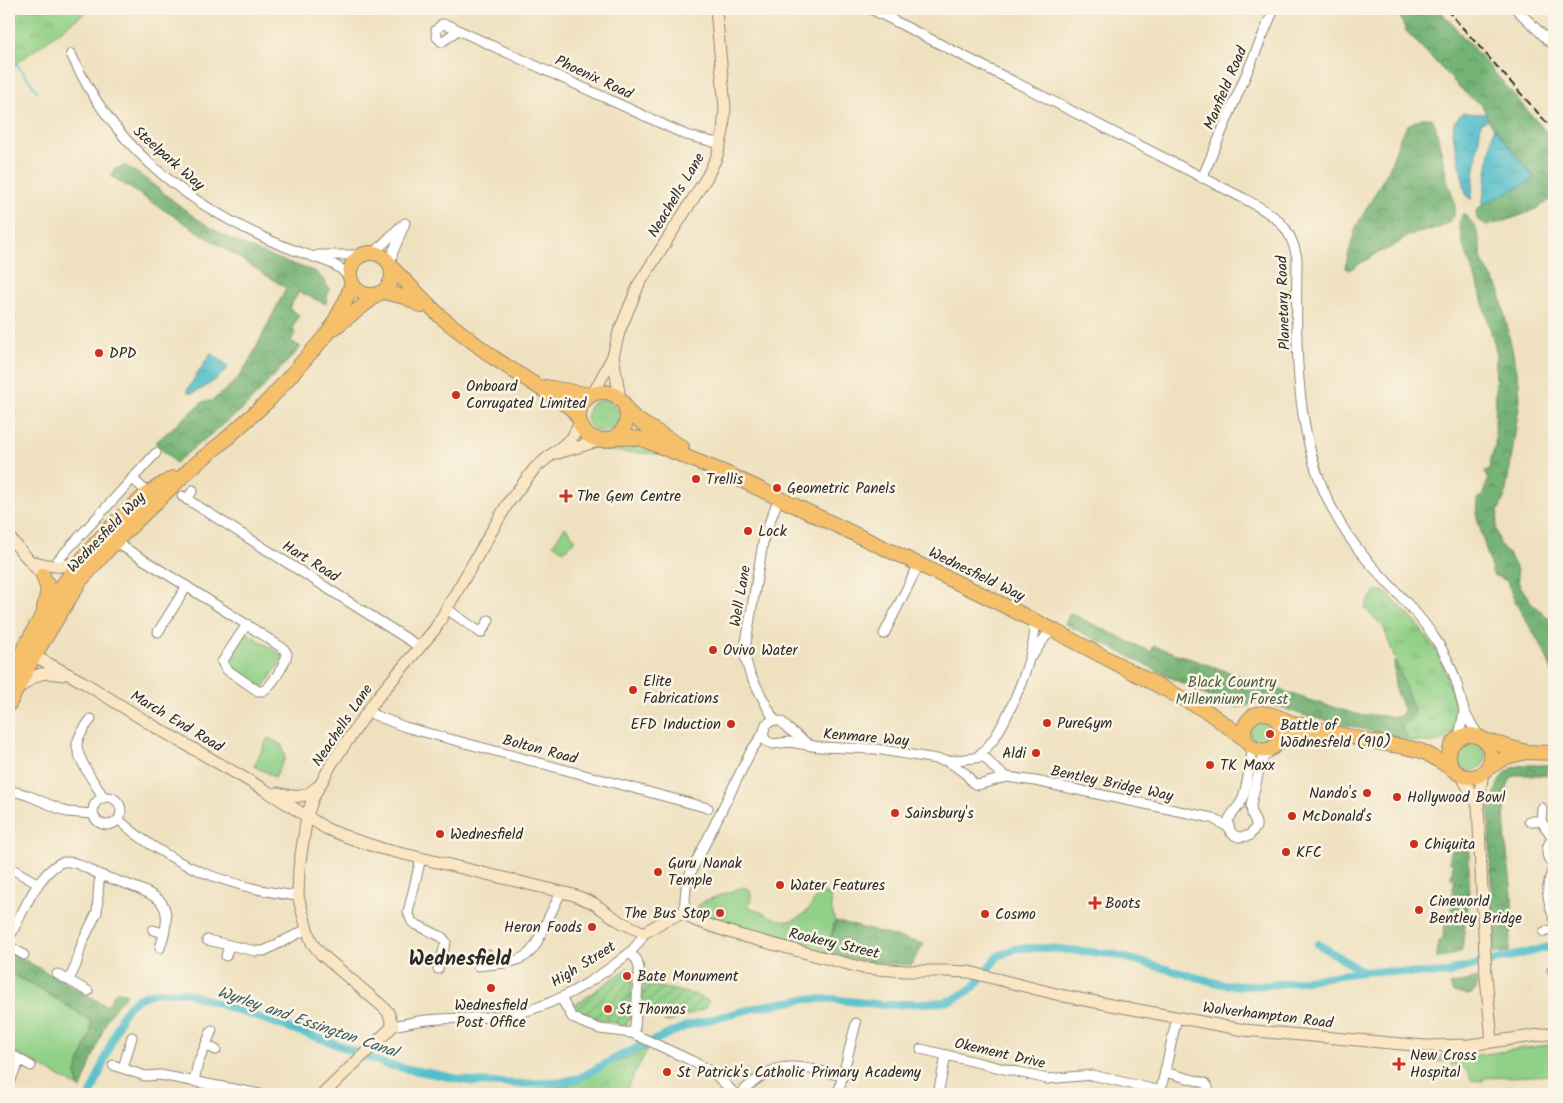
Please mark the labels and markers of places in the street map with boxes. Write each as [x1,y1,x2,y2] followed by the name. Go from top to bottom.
[109,342,137,366] place label: DPD
[93,347,105,359] marker: DPD
[466,375,587,416] place label: Onboard Corrugated Limited
[450,389,462,401] marker: Onboard Corrugated Limited
[706,468,744,492] place label: Trellis
[690,473,702,485] marker: Trellis
[787,477,896,501] place label: Geometric Panels
[771,482,783,494] marker: Geometric Panels
[577,485,681,509] place label: The Gem Centre
[559,489,573,503] marker: The Gem Centre
[758,520,788,544] place label: Lock
[742,525,754,537] marker: Lock
[723,639,799,663] place label: Ovivo Water
[707,644,719,656] marker: Ovivo Water
[643,670,719,711] place label: Elite Fabrications
[627,684,639,696] marker: Elite Fabrications
[1057,712,1112,736] place label: PureGym
[631,713,721,737] place label: EFD Induction
[1280,714,1391,755] place label: Battle of Wōdnesfeld (910)
[1041,717,1053,729] marker: PureGym
[725,718,737,730] marker: EFD Induction
[1264,728,1276,740] marker: Battle of Wōdnesfeld (910)
[1002,742,1027,766] place label: Aldi
[1030,747,1042,759] marker: Aldi
[1220,754,1275,778] place label: TK Maxx
[1204,759,1216,771] marker: TK Maxx
[1309,782,1358,806] place label: Nando's
[1407,786,1506,810] place label: Hollywood Bowl
[1361,787,1373,799] marker: Nando's
[1391,791,1403,803] marker: Hollywood Bowl
[905,802,974,826] place label: Sainsbury's
[1302,805,1372,829] place label: McDonald's
[889,807,901,819] marker: Sainsbury's
[1286,810,1298,822] marker: McDonald's
[450,823,523,847] place label: Wednesfield
[434,828,446,840] marker: Wednesfield
[1424,833,1475,857] place label: Chiquita
[1408,838,1420,850] marker: Chiquita
[1296,841,1322,865] place label: KFC
[1280,846,1292,858] marker: KFC
[668,852,743,893] place label: Guru Nanak Temple
[652,866,664,878] marker: Guru Nanak Temple
[790,874,886,898] place label: Water Features
[774,879,786,891] marker: Water Features
[1429,890,1522,931] place label: Cineworld Bentley Bridge
[1105,892,1141,916] place label: Boots
[1089,897,1101,909] marker: Boots
[624,902,710,926] place label: The Bus Stop
[995,903,1036,927] place label: Cosmo
[1413,904,1425,916] marker: Cineworld Bentley Bridge
[714,907,726,919] marker: The Bus Stop
[979,908,991,920] marker: Cosmo
[504,916,583,940] place label: Heron Foods
[586,921,598,933] marker: Heron Foods
[637,965,739,989] place label: Bate Monument
[621,970,633,982] marker: Bate Monument
[485,982,497,994] marker: Wednesfield Post Office
[455,994,528,1035] place label: Wednesfield Post Office
[618,998,687,1022] place label: St Thomas
[602,1003,614,1015] marker: St Thomas
[1410,1044,1477,1085] place label: New Cross Hospital
[1392,1057,1406,1071] marker: New Cross Hospital
[677,1061,922,1085] place label: St Patrick's Catholic Primary Academy
[661,1066,673,1078] marker: St Patrick's Catholic Primary Academy

